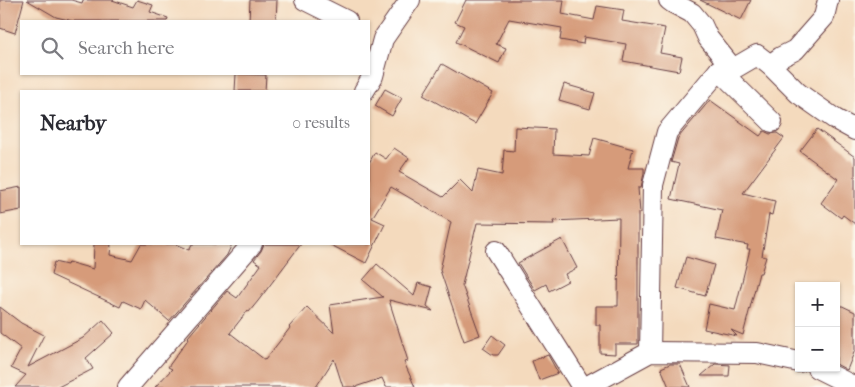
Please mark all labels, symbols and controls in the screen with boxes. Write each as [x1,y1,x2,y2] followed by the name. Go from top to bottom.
[20,20,370,75] search box
[38,34,66,62] icon: search
[78,37,174,59] text: Search here
[40,111,106,135] text: Nearby
[292,113,350,132] text: 0 results
[795,282,840,372] map controls
[795,282,840,327] button: +
[795,327,840,372] button: −

